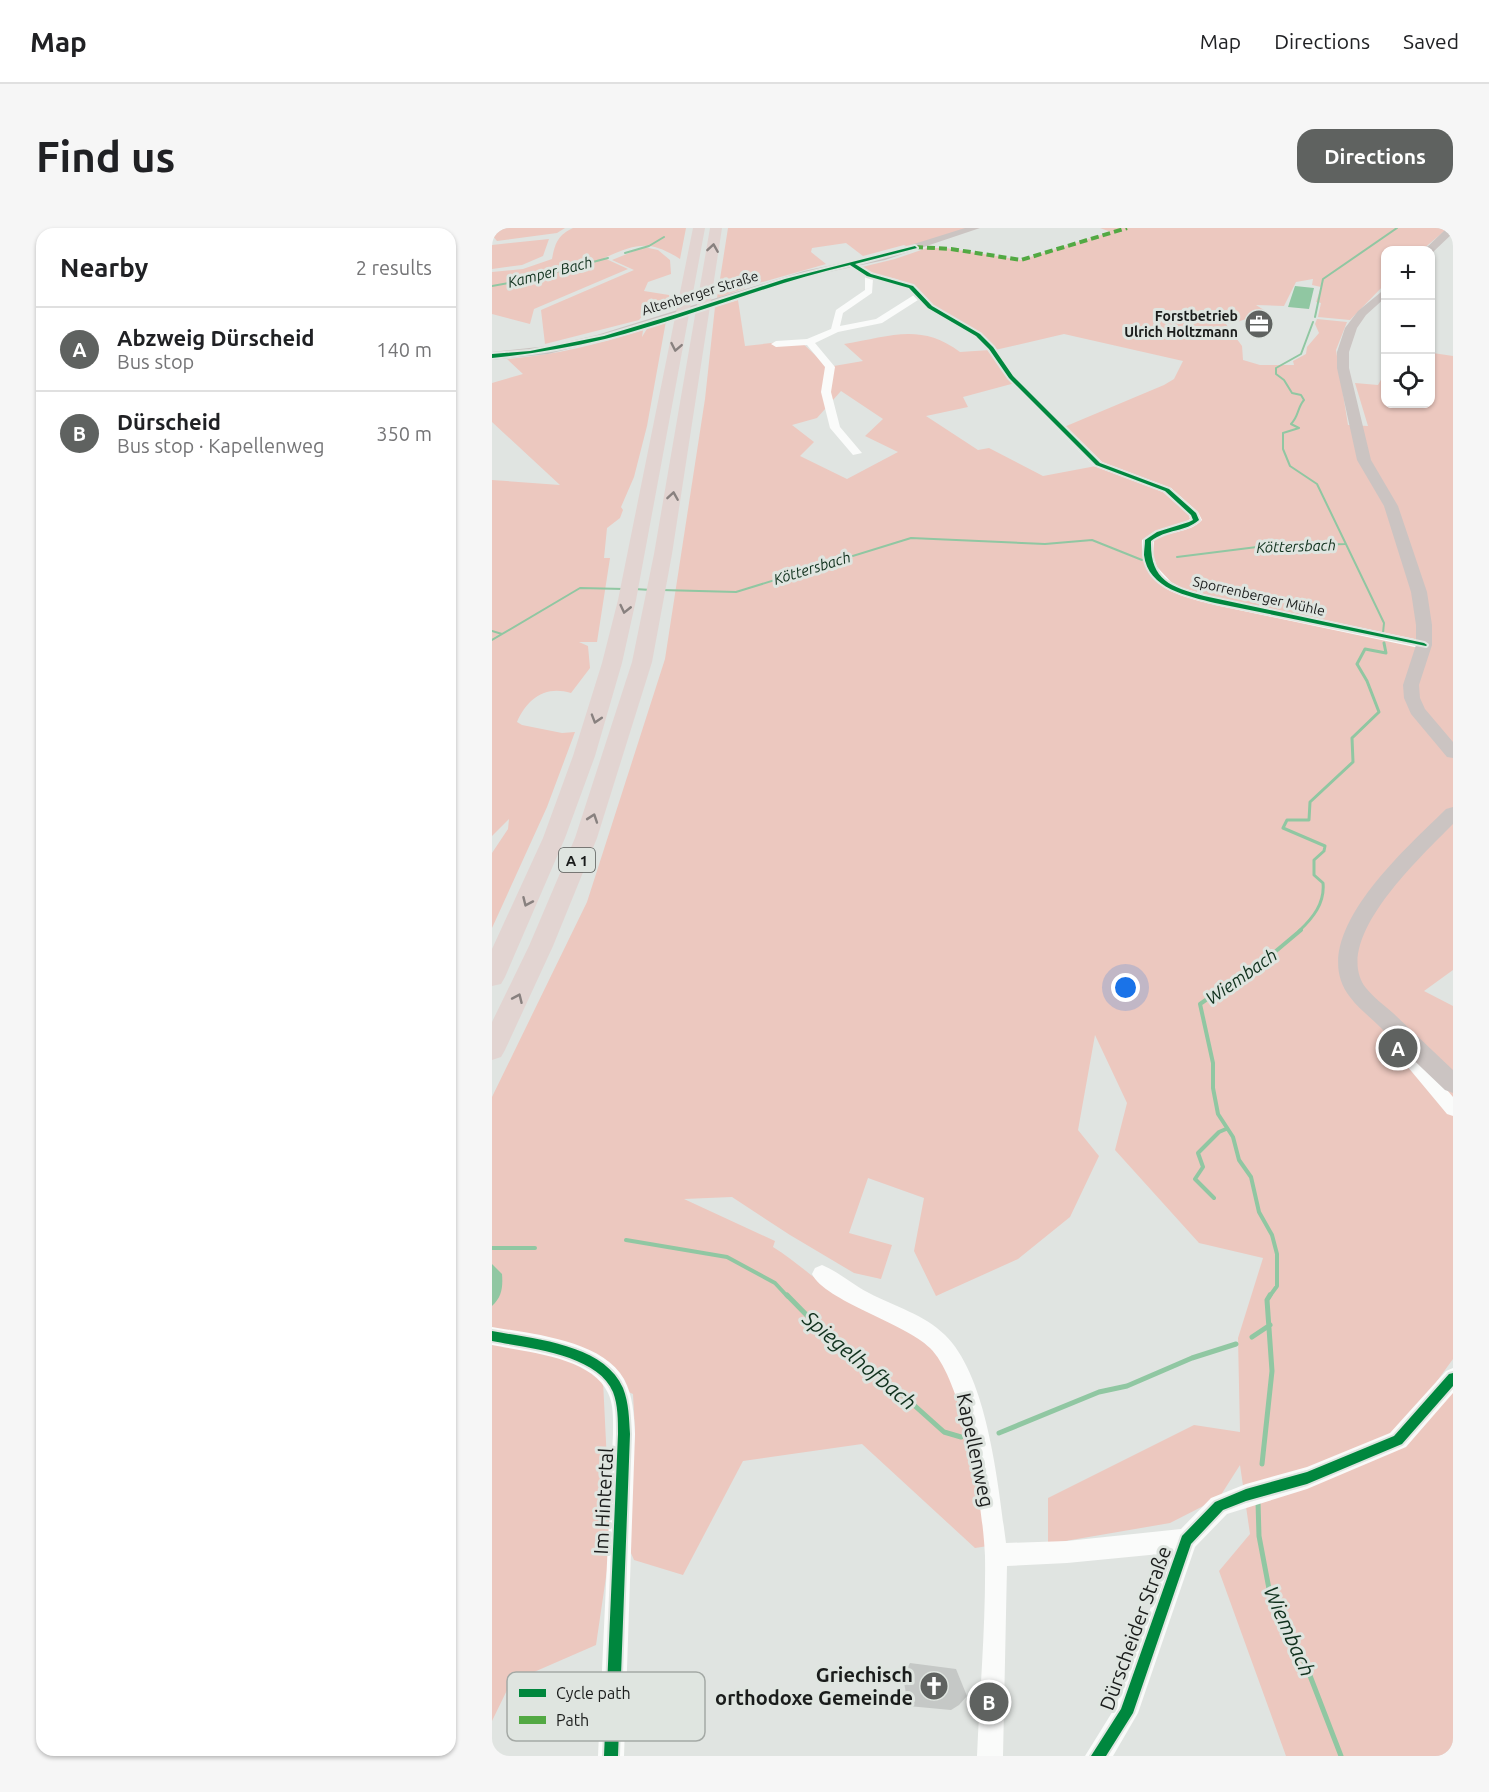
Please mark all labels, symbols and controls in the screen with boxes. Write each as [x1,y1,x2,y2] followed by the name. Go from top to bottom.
[30,26,87,57] text: Map
[1200,29,1241,53] text: Map
[1274,29,1370,53] text: Directions
[1403,29,1459,53] text: Saved
[1297,129,1453,183] button: Directions
[36,133,175,180] text: Find us
[706,244,718,253] one-way arrow
[1381,246,1435,408] map controls
[1381,246,1435,300] button: +
[60,253,148,282] text: Nearby
[506,253,594,291] water label: Kamper Bach
[356,256,432,279] text: 2 results
[640,268,760,318] street label: Altenberger Straße
[1381,300,1435,354] button: −
[1124,308,1238,340] place label: Forstbetrieb Ulrich Holtzmann
[1243,308,1275,340] office icon: Forstbetrieb Ulrich Holtzmann
[117,325,314,350] text: Abzweig Dürscheid
[72,338,87,361] text: A
[376,338,432,361] text: 140 m
[670,342,683,352] one-way arrow
[117,350,194,373] text: Bus stop
[1381,354,1435,408] button: locate
[117,409,221,434] text: Dürscheid
[73,422,86,445] text: B
[376,422,432,445] text: 350 m
[117,434,325,457] text: Bus stop · Kapellenweg
[666,491,678,501] one-way arrow
[1256,536,1336,556] water label: Köttersbach
[771,548,853,588] water label: Köttersbach
[1191,573,1327,619] street label: Sporrenberger Mühle
[619,603,632,613] one-way arrow
[591,714,603,724] one-way arrow
[586,813,599,824] one-way arrow
[559,848,595,872] road number: A 1
[522,895,534,906] one-way arrow
[1202,944,1280,1008] water label: Wiembach
[1111,973,1140,1002] your location
[510,993,522,1004] one-way arrow
[1378,1026,1418,1070] pin: A
[798,1305,922,1414] water label: Spiegelhofbach
[953,1391,999,1509] street label: Kapellenweg
[589,1447,617,1555] street label: Im Hintertal
[1095,1543,1175,1713] street label: Dürscheider Straße
[1259,1582,1321,1680] water label: Wiembach
[715,1663,913,1709] place label: Griechisch orthodoxe Gemeinde
[918,1670,950,1702] church icon: Griechisch orthodoxe Gemeinde
[507,1672,705,1741] legend
[970,1680,1008,1724] pin: B
[556,1684,631,1702] text: Cycle path
[556,1711,589,1729] text: Path

